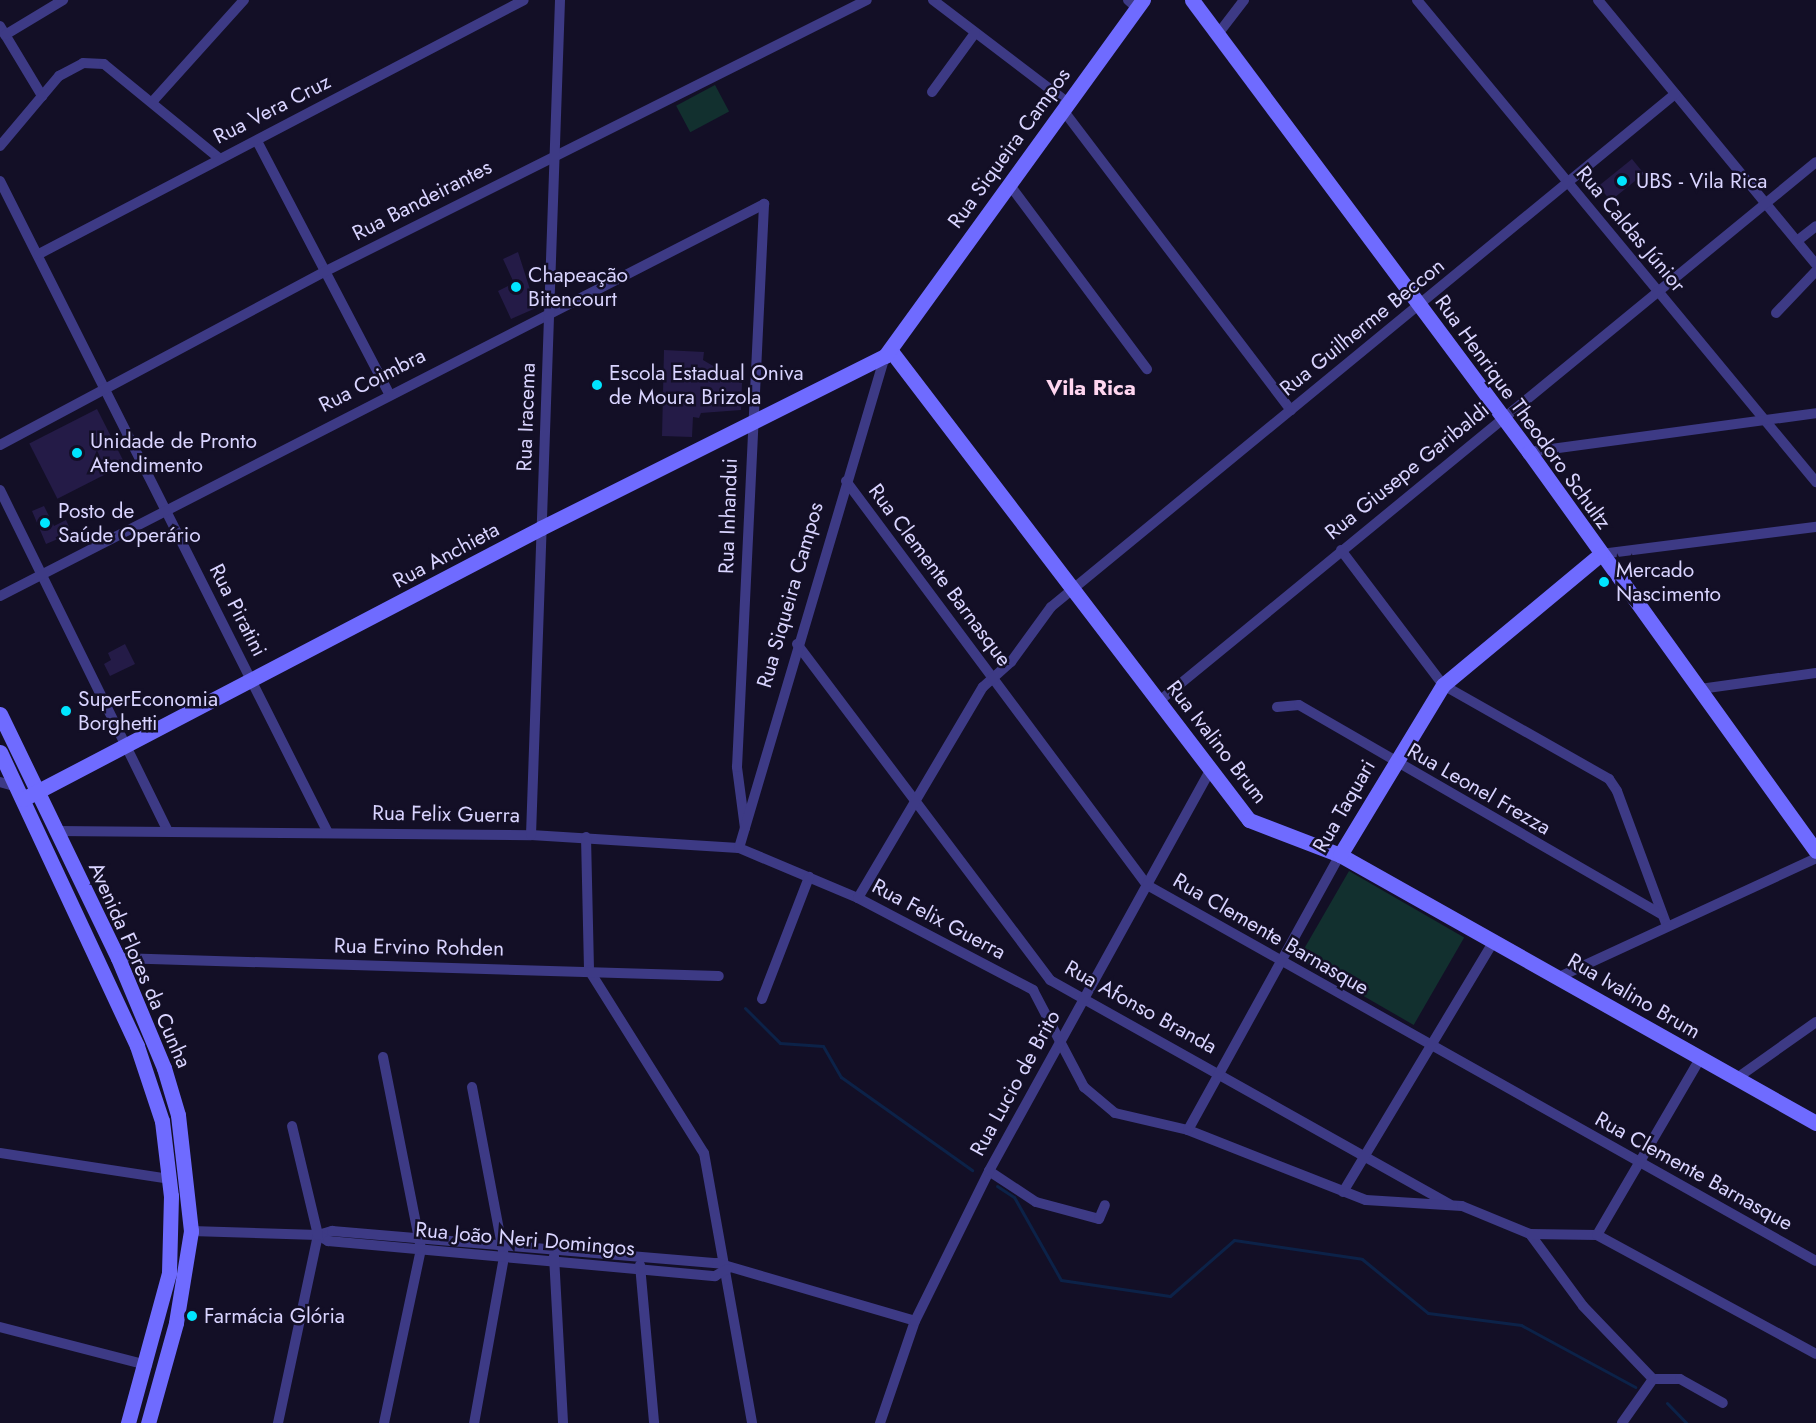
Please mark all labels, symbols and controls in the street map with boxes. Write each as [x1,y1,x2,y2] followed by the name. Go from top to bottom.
[942,63,1076,233] street label: Rua Siqueira Campos
[209,69,335,149] street label: Rua Vera Cruz
[348,154,496,246] street label: Rua Bandeirantes
[1571,161,1691,297] street label: Rua Caldas Júnior
[1636,168,1767,194] place label: UBS - Vila Rica
[1613,172,1631,190] marker: UBS - Vila Rica
[1275,253,1449,401] street label: Rua Guilherme Beccon
[528,262,628,312] place label: Chapeação Bitencourt
[509,280,523,294] marker: Chapeação Bitencourt
[1430,290,1616,534] street label: Rua Henrique Theodoro Schultz
[315,342,429,418] street label: Rua Coimbra
[609,360,804,410] place label: Escola Estadual Oniva de Moura Brizola
[512,362,540,472] street label: Rua Iracema
[1046,375,1136,401] district label: Vila Rica
[590,378,604,392] marker: Escola Estadual Oniva de Moura Brizola
[1320,397,1494,545] street label: Rua Giusepe Garibaldi
[90,428,257,478] place label: Unidade de Pronto Atendimento
[68,444,86,462] marker: Unidade de Pronto Atendimento
[713,458,743,574] street label: Rua Inhandui
[863,479,1017,671] street label: Rua Clemente Barnasque
[58,498,201,548] place label: Posto de Saúde Operário
[751,499,829,691] street label: Rua Siqueira Campos
[36,514,54,532] marker: Posto de Saúde Operário
[389,517,503,593] street label: Rua Anchieta
[1616,557,1721,607] place label: Mercado Nascimento
[204,560,272,660] street label: Rua Piratini
[1597,575,1611,589] marker: Mercado Nascimento
[1161,676,1273,808] street label: Rua Ivalino Brum
[78,686,218,736] place label: SuperEconomia Borghetti
[59,704,73,718] marker: SuperEconomia Borghetti
[1403,738,1555,840] street label: Rua Leonel Frezza
[1307,755,1381,857] street label: Rua Taquari
[372,800,520,828] street label: Rua Felix Guerra
[83,858,197,1072] street label: Avenida Flores da Cunha
[1169,868,1373,1000] street label: Rua Clemente Barnasque
[868,873,1010,965] street label: Rua Felix Guerra
[334,933,504,961] street label: Rua Ervino Rohden
[1563,948,1705,1044] street label: Rua Ivalino Brum
[1061,955,1221,1059] street label: Rua Afonso Branda
[965,1006,1065,1160] street label: Rua Lucio de Brito
[1591,1106,1797,1236] street label: Rua Clemente Barnasque
[414,1217,636,1261] street label: Rua João Neri Domingos
[204,1303,345,1329] place label: Farmácia Glória
[185,1309,199,1323] marker: Farmácia Glória

